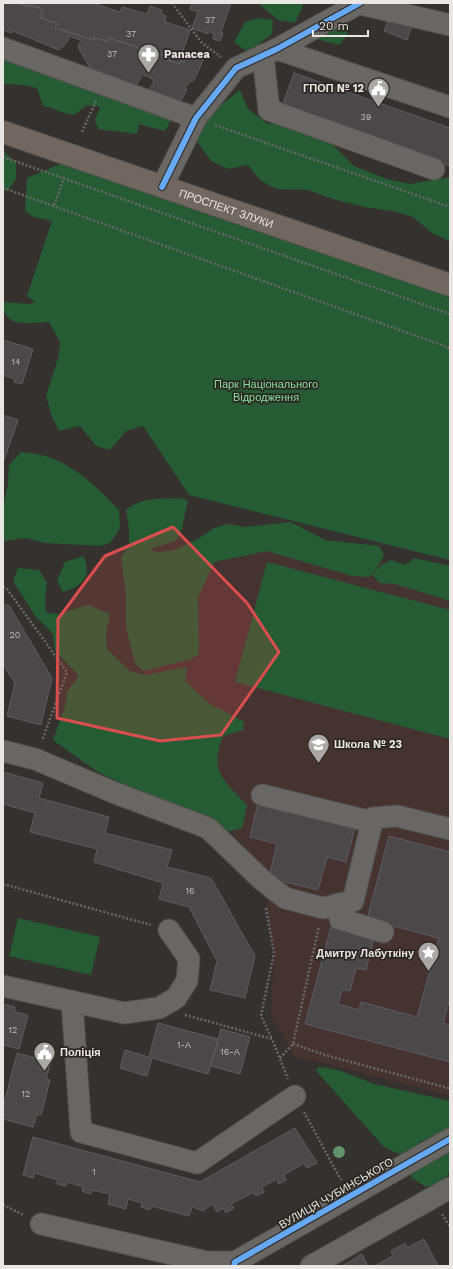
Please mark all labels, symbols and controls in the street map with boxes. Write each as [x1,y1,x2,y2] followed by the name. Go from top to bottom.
[313,12,368,38] scale bar
[205,15,215,25] house number: 37
[319,19,349,33] text: 20 m
[126,29,136,39] house number: 37
[136,41,162,74] pharmacy icon: Panacea
[164,48,210,61] place label: Panacea
[107,49,117,59] house number: 37
[366,75,392,108] public building icon: ГПОП № 12
[303,82,364,95] place label: ГПОП № 12
[361,112,371,122] house number: 39
[177,187,275,231] street label: ПРОСПЕКТ ЗЛУКИ
[11,357,21,367] house number: 14
[214,378,318,404] park label: Парк Національного Відродження
[10,630,21,640] house number: 20
[306,731,332,764] school or university icon: Школа № 23
[334,738,403,751] place label: Школа № 23
[186,886,194,896] house number: 16
[416,940,442,973] place icon: Дмитру Лабуткіну
[316,947,415,960] place label: Дмитру Лабуткіну
[9,1025,17,1035] house number: 12
[32,1039,58,1072] public building icon: Поліція
[177,1040,191,1050] house number: 1-А
[60,1046,101,1059] place label: Поліція
[220,1047,240,1057] house number: 16-А
[22,1089,30,1099] house number: 12
[277,1155,396,1232] street label: ВУЛИЦЯ ЧУБИНСЬКОГО
[92,1167,96,1177] house number: 1

